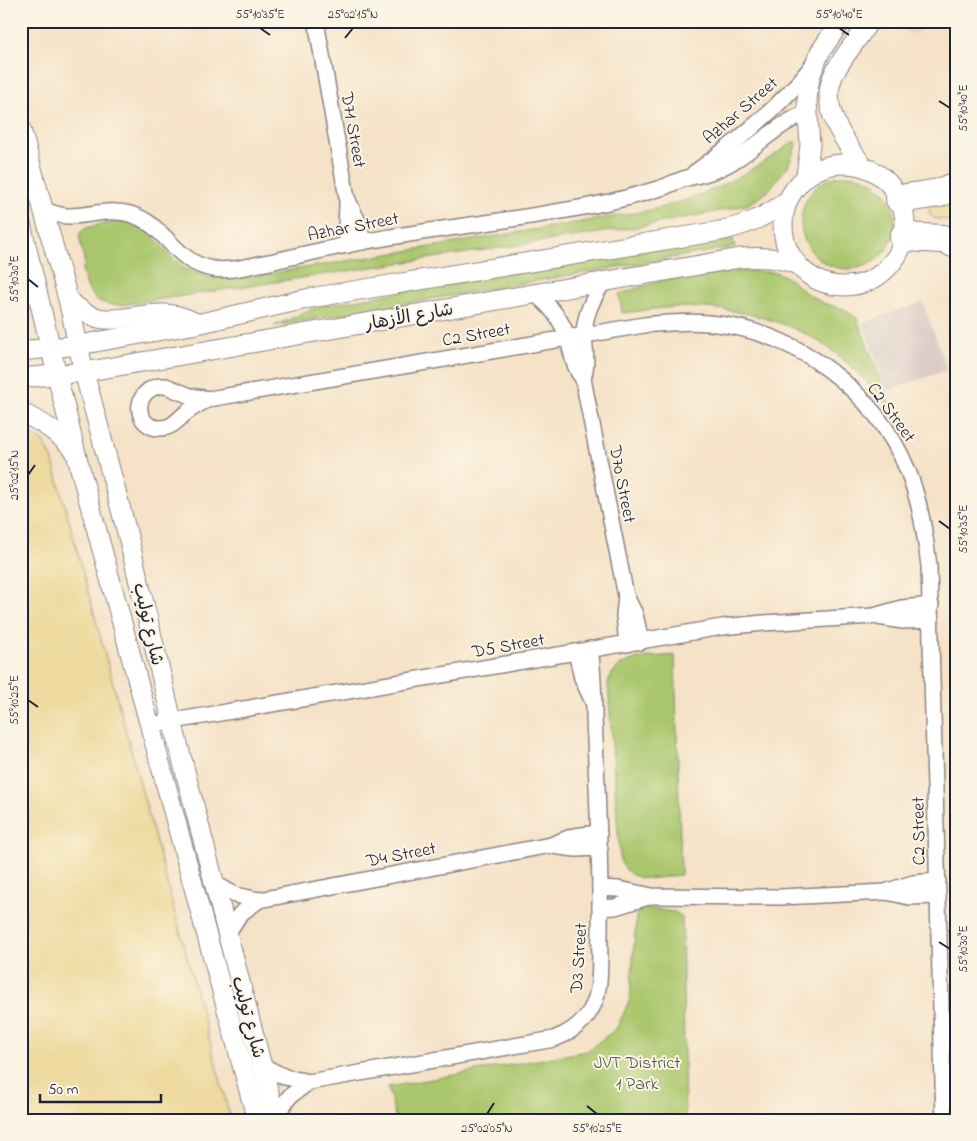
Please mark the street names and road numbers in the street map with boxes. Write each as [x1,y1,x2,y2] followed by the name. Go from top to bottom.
[698,71,785,152] street label: Azhar Street
[332,90,371,170] street label: D71 Street
[306,206,401,250] street label: Azhar Street
[362,296,456,339] street label: شارع الأزهار
[440,317,512,355] street label: C2 Street
[860,378,921,449] street label: C2 Street
[601,443,641,525] street label: D70 Street
[125,581,169,668] street label: شارع توليب
[469,628,547,666] street label: D5 Street
[906,796,934,866] street label: C2 Street
[363,836,438,876] street label: D4 Street
[564,922,595,995] street label: D3 Street
[224,974,271,1062] street label: شارع توليب

